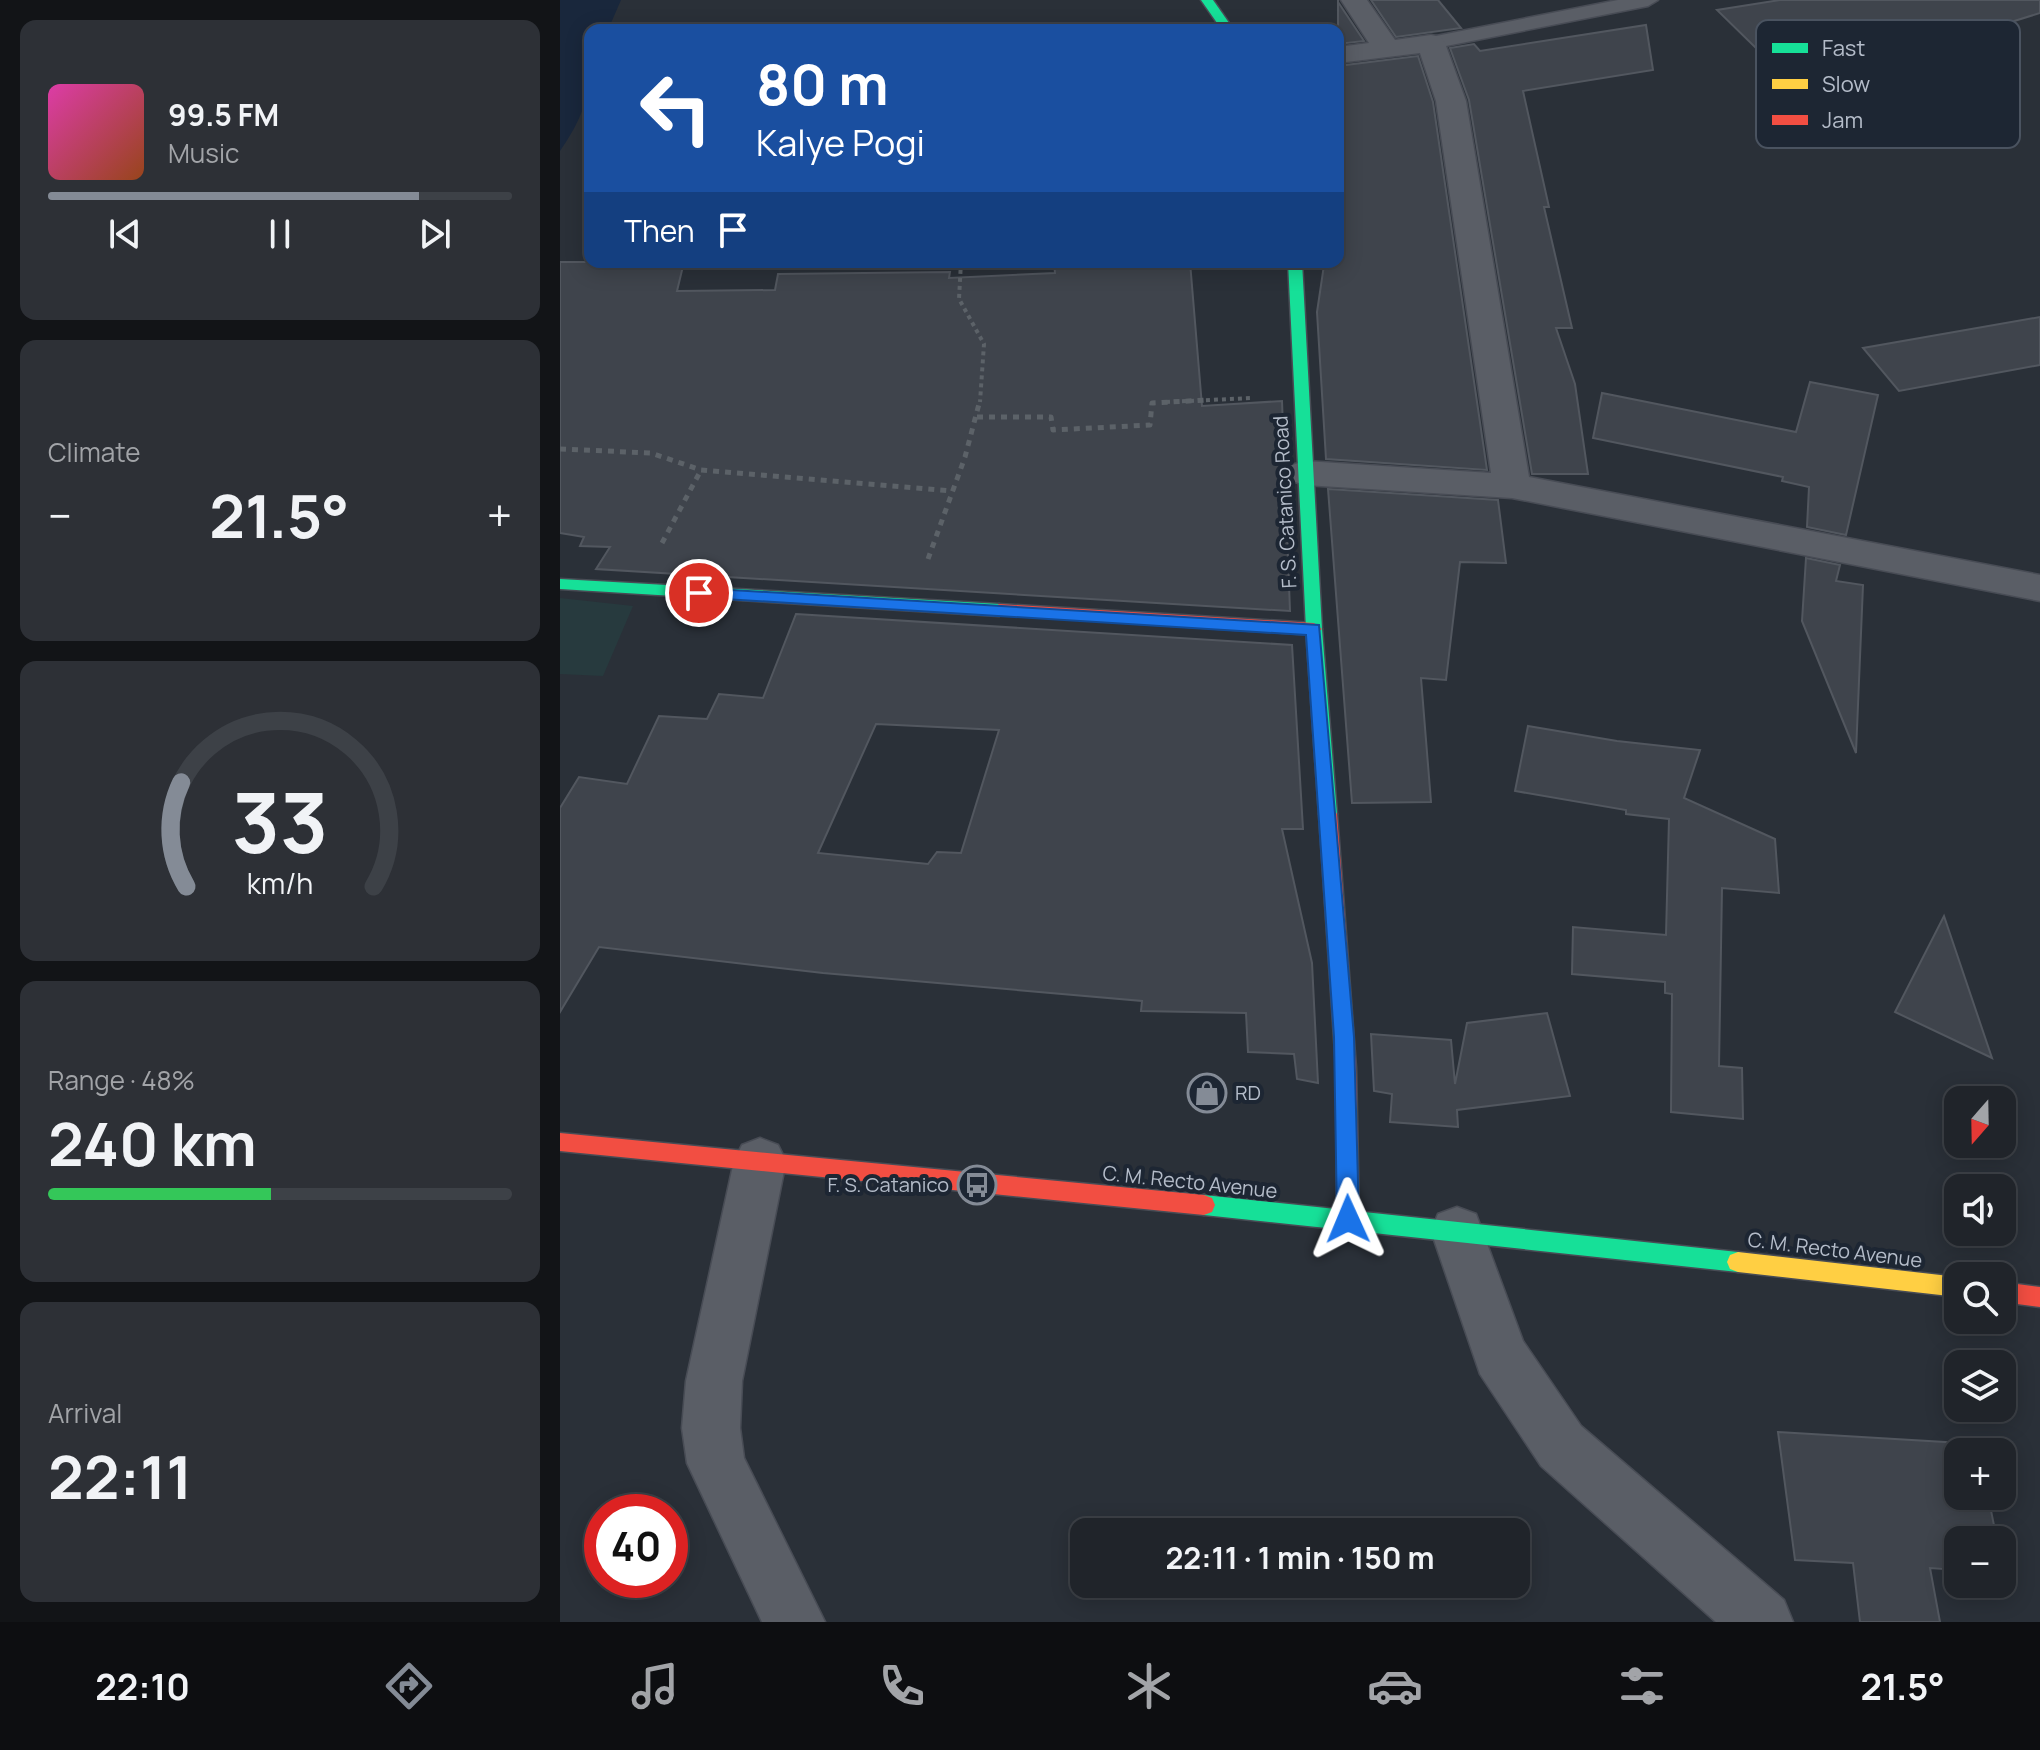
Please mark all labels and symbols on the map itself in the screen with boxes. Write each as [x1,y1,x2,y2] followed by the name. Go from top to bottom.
[1756,20,2020,148] legend
[1822,33,1865,63] text: Fast
[1822,69,1870,99] text: Slow
[1822,105,1863,135] text: Jam
[1266,415,1303,589] street label: F. S. Catanico Road
[665,559,733,627] pin
[1186,1072,1228,1114] shop icon: RD
[1235,1079,1261,1106] place label: RD
[1944,1086,2016,1158] north arrow
[1101,1159,1279,1204] street label: C. M. Recto Avenue
[956,1164,998,1206] bus stop icon: F. S. Catanico
[828,1171,949,1198] place label: F. S. Catanico
[1306,1177,1390,1261] position arrow
[1746,1225,1924,1274] street label: C. M. Recto Avenue
[584,1494,688,1598] speed limit sign: 40

